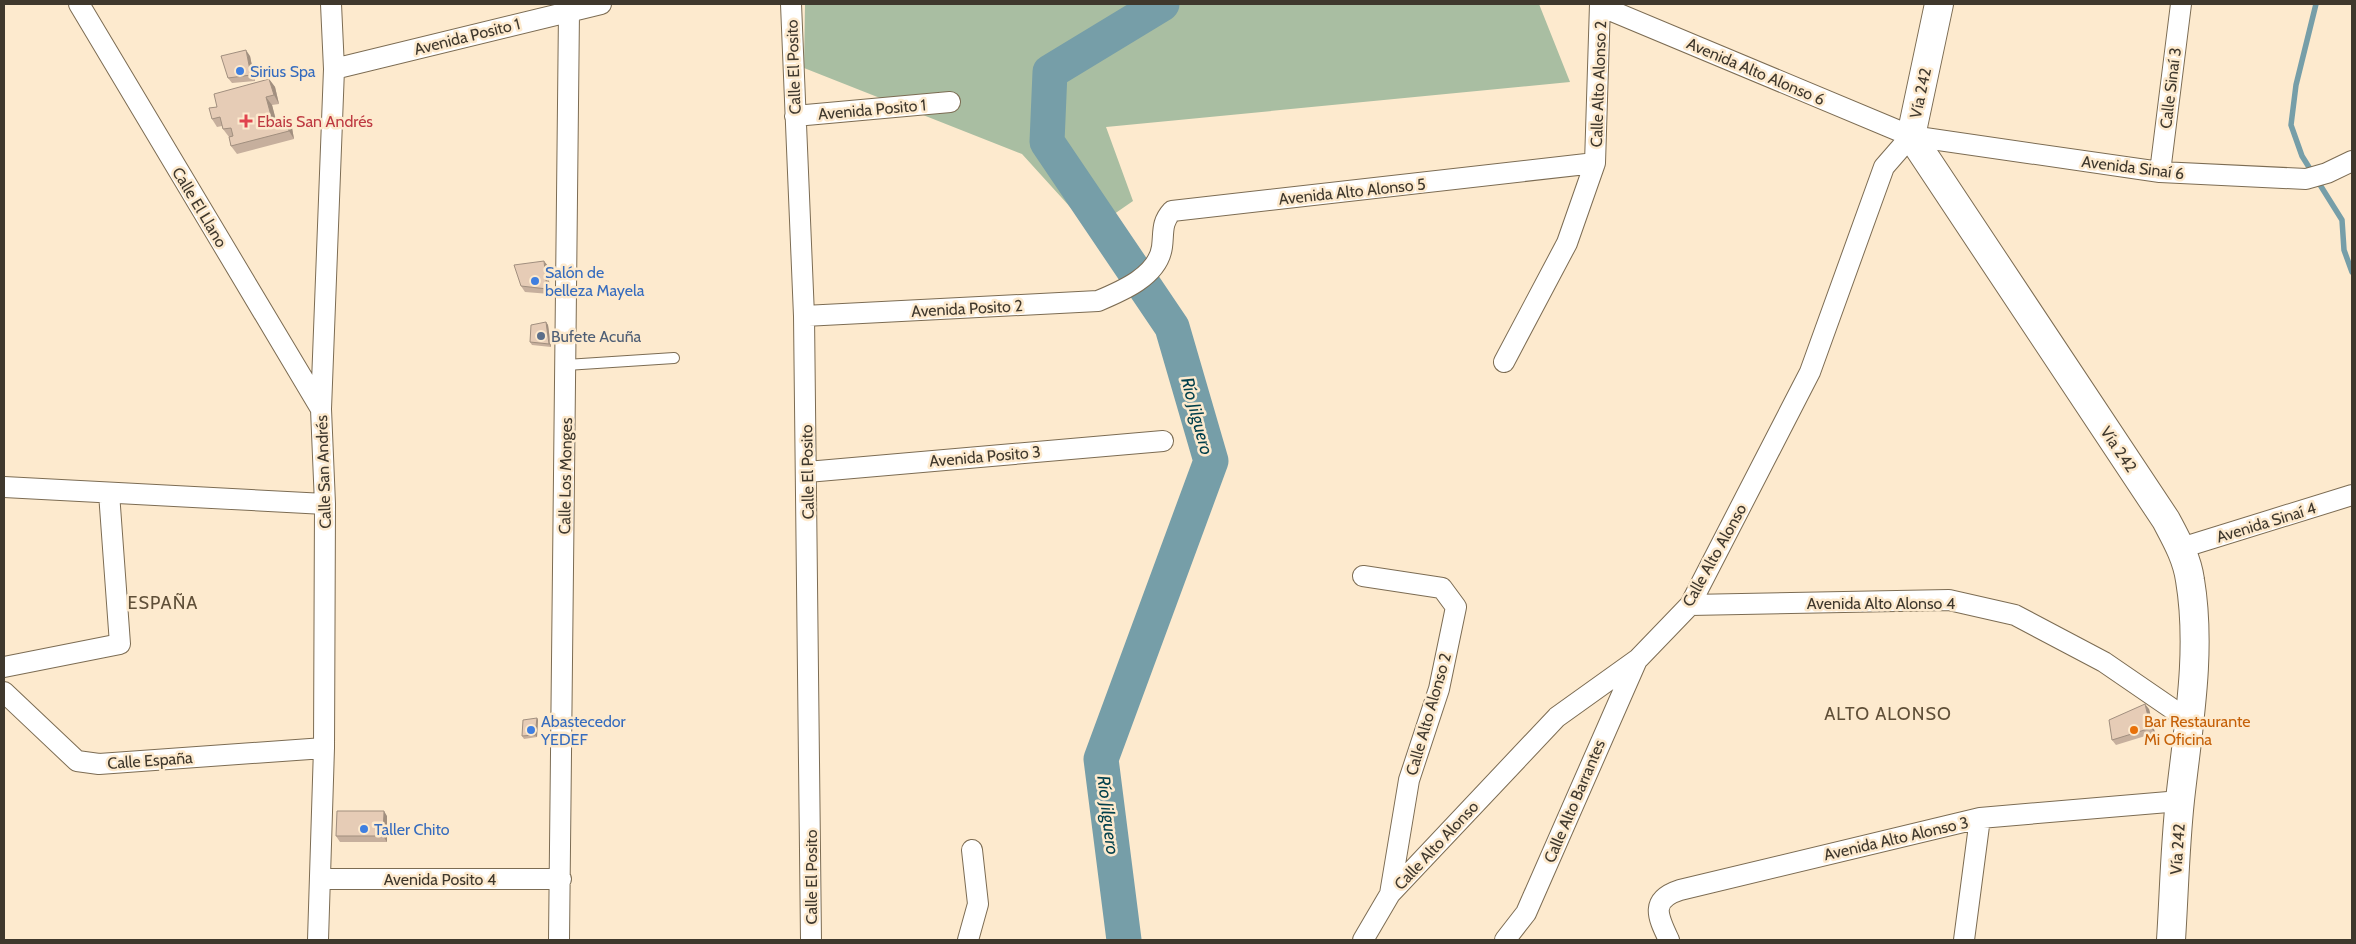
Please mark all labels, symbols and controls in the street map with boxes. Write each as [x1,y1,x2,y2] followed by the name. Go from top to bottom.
[412,14,522,59] street label: Avenida Posito 1
[782,19,805,115] street label: Calle El Posito
[1587,20,1610,148] street label: Calle Alto Alonso 2
[1684,34,1828,109] street label: Avenida Alto Alonso 6
[2156,46,2185,130] street label: Calle Sinaí 3
[250,62,316,81] place label: Sirius Spa
[234,65,246,77] marker: Sirius Spa
[1906,66,1935,120] street label: Vía 242
[817,95,927,124] street label: Avenida Posito 1
[257,112,373,131] place label: Ebais San Andrés
[239,114,253,128] marker: Ebais San Andrés
[2081,152,2185,183] street label: Avenida Sinaí 6
[168,164,231,251] street label: Calle El Llano
[1278,174,1427,209] street label: Avenida Alto Alonso 5
[545,263,645,300] place label: Salón de belleza Mayela
[529,275,541,287] marker: Salón de belleza Mayela
[911,296,1023,321] street label: Avenida Posito 2
[551,327,642,346] place label: Bufete Acuña
[535,330,547,342] marker: Bufete Acuña
[1176,375,1218,457] water label: Río Jilguero
[312,414,335,529] street label: Calle San Andrés
[555,417,576,535] street label: Calle Los Monges
[2096,423,2141,476] street label: Vía 242
[797,424,818,520] street label: Calle El Posito
[928,442,1042,471] street label: Avenida Posito 3
[2214,498,2318,547] street label: Avenida Sinaí 4
[1678,500,1751,610] street label: Calle Alto Alonso
[128,592,198,614] district label: ESPAÑA
[1807,594,1955,613] street label: Avenida Alto Alonso 4
[1402,651,1455,778] street label: Calle Alto Alonso 2
[1824,703,1952,725] district label: ALTO ALONSO
[540,712,627,749] place label: Abastecedor YEDEF
[2144,712,2250,749] place label: Bar Restaurante Mi Oficina
[525,724,537,736] marker: Abastecedor YEDEF
[2128,724,2140,736] marker: Bar Restaurante Mi Oficina
[1540,736,1609,866] street label: Calle Alto Barrantes
[107,748,194,773] street label: Calle España
[1092,774,1124,856] water label: Río Jilguero
[1390,797,1483,894] street label: Calle Alto Alonso
[1822,813,1970,864] street label: Avenida Alto Alonso 3
[374,820,450,839] place label: Taller Chito
[358,823,370,835] marker: Taller Chito
[2166,823,2189,875] street label: Vía 242
[802,829,821,924] street label: Calle El Posito
[384,870,496,889] street label: Avenida Posito 4

